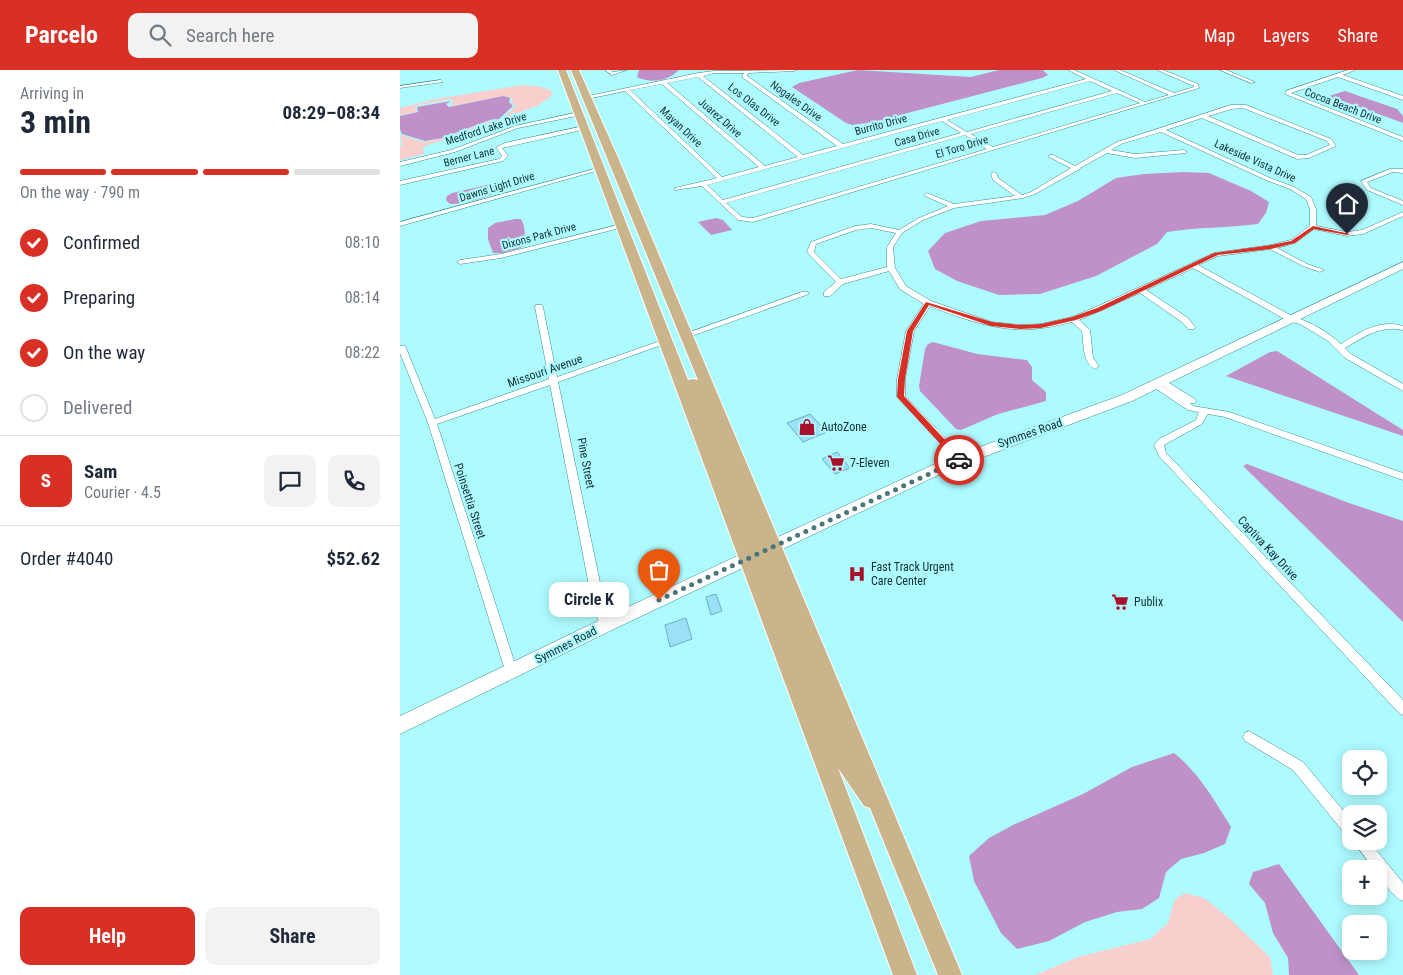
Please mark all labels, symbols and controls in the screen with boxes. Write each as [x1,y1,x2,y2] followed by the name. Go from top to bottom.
[128,13,478,58] search box
[25,21,98,49] text: Parcelo
[146,21,174,49] icon: search
[186,24,274,47] text: Search here
[1204,25,1235,46] text: Map
[1263,25,1310,46] text: Layers
[1338,25,1378,46] text: Share
[768,78,824,124] street label: Nogales Drive
[725,81,783,129] street label: Los Olas Drive
[20,84,84,103] text: Arriving in
[1303,85,1383,127] street label: Cocoa Beach Drive
[696,96,744,140] street label: Juarez Drive
[282,101,380,124] text: 08:29–08:34
[20,103,91,141] text: 3 min
[657,104,705,150] street label: Mayan Drive
[444,110,528,148] street label: Medford Lake Drive
[853,112,909,138] street label: Burrito Drive
[893,124,941,150] street label: Casa Drive
[934,133,990,161] street label: El Toro Drive
[1212,137,1298,185] street label: Lakeside Vista Drive
[442,144,496,170] street label: Berner Lane
[458,169,536,205] street label: Dawns Light Drive
[20,183,140,202] text: On the way · 790 m
[1326,183,1368,234] pin
[1333,190,1361,218] icon: home
[501,220,577,252] street label: Dixons Park Drive
[20,229,48,257] icon: check
[63,231,140,254] text: Confirmed
[345,233,380,252] text: 08:10
[20,284,48,312] icon: check
[63,286,135,309] text: Preparing
[345,288,380,307] text: 08:14
[20,339,48,367] icon: check
[63,341,145,364] text: On the way
[345,343,380,362] text: 08:22
[506,352,585,390] street label: Missouri Avenue
[63,396,132,419] text: Delivered
[996,415,1064,451] street label: Symmes Road
[797,417,817,437] shop icon: AutoZone
[821,420,867,434] place label: AutoZone
[934,435,984,485] courier
[574,436,598,490] street label: Pine Street
[945,446,973,474] icon: car
[826,453,846,473] supermarket icon: 7-Eleven
[264,455,316,507] button: chat
[328,455,380,507] button: phone
[850,456,890,470] place label: 7-Eleven
[84,460,117,483] text: Sam
[451,461,489,541] street label: Poinsettia Street
[41,469,51,492] text: S
[84,483,161,502] text: Courier · 4.5
[1235,513,1301,583] street label: Captiva Kay Drive
[20,547,113,570] text: Order #4040
[326,547,380,570] text: $52.62
[638,549,680,600] pin
[645,556,673,584] icon: bag
[871,560,954,588] place label: Fast Track Urgent Care Center
[847,564,867,584] hospital icon: Fast Track Urgent Care Center
[549,582,629,618] callout: Circle K
[564,590,614,609] text: Circle K
[1110,592,1130,612] supermarket icon: Publix
[1134,595,1163,609] place label: Publix
[533,623,599,667] street label: Symmes Road
[1342,750,1387,960] map controls
[1342,750,1387,795] button: locate
[1342,805,1387,850] button: layers
[1342,860,1387,905] button: +
[20,907,195,965] button: Help
[205,907,380,965] button: Share
[1342,915,1387,960] button: −

